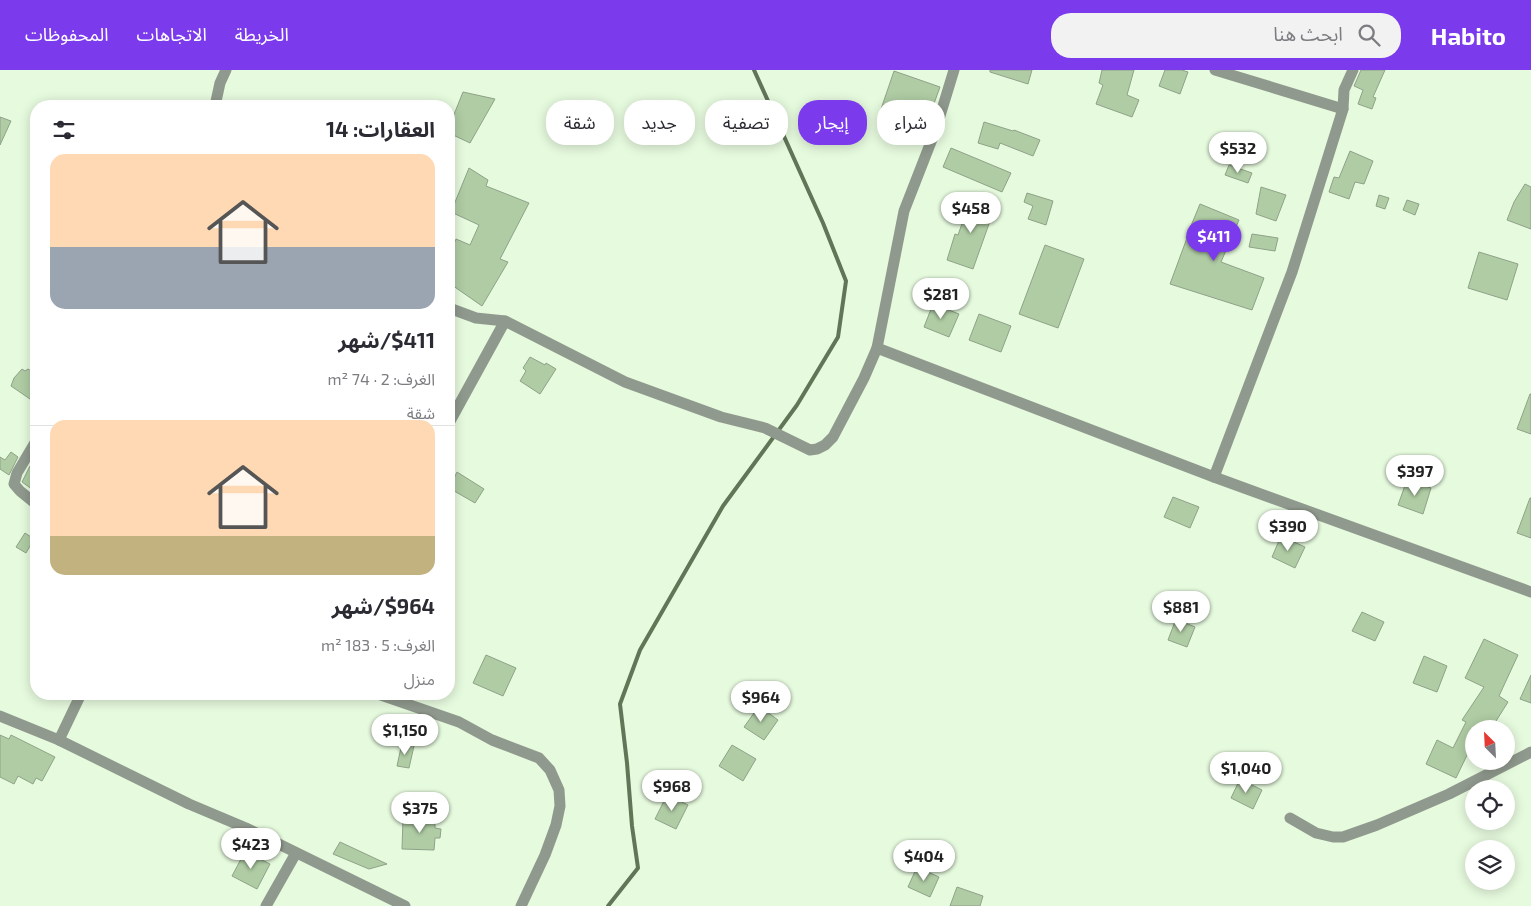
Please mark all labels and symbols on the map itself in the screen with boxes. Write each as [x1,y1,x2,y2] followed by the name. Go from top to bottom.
[1208,132,1268,174] pin: $532
[941,191,1001,234] pin: $458
[1184,220,1244,262] pin: $411
[911,278,971,320] pin: $281
[1385,454,1445,497] pin: $397
[1258,510,1318,552] pin: $390
[1151,590,1211,633] pin: $881
[731,680,791,723] pin: $964
[364,714,446,756] pin: $1,150
[1465,720,1515,770] north arrow
[1205,752,1287,794] pin: $1,040
[642,770,702,812] pin: $968
[390,792,450,834] pin: $375
[221,828,281,870] pin: $423
[894,840,954,882] pin: $404

